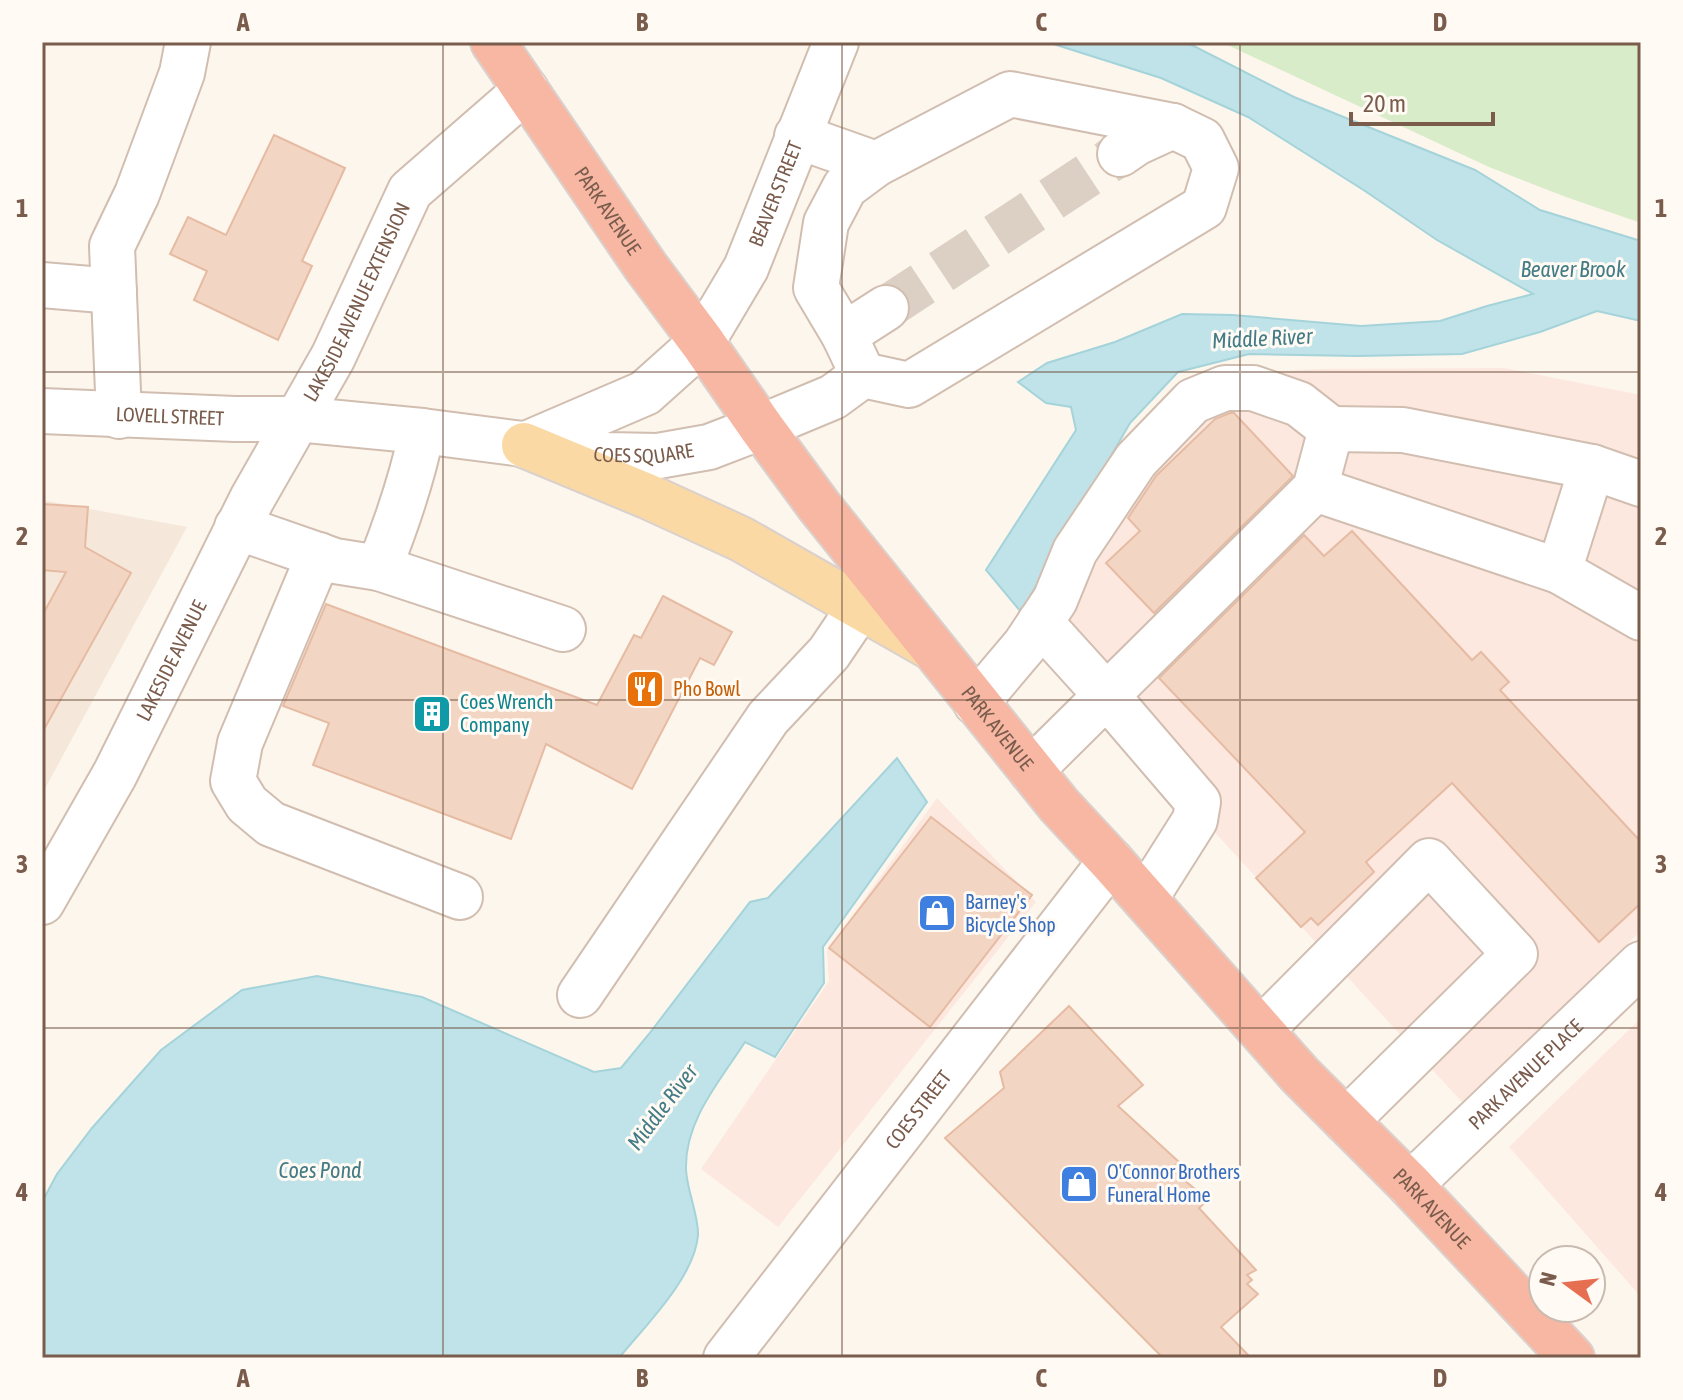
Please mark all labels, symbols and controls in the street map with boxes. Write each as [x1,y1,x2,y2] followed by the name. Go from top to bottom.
[236,7,250,37] text: A
[636,7,649,37] text: B
[1035,7,1047,37] text: C
[1433,7,1447,37] text: D
[1351,76,1493,126] scale bar
[1363,90,1406,117] text: 20 m
[744,137,806,250] street label: BEAVER STREET
[570,162,646,259] street label: PARK AVENUE
[16,193,28,223] text: 1
[1655,193,1667,223] text: 1
[298,199,414,405] street label: LAKESIDE AVENUE EXTENSION
[1520,256,1626,282] water label: Beaver Brook
[1211,322,1314,354] water label: Middle River
[115,402,225,430] street label: LOVELL STREET
[592,438,696,468] street label: COES SQUARE
[16,521,28,551] text: 2
[1655,521,1667,551] text: 2
[131,596,211,725] street label: LAKESIDE AVENUE
[624,668,666,710] restaurant icon: Pho Bowl
[673,677,741,700] place label: Pho Bowl
[957,681,1039,775] street label: PARK AVENUE
[460,690,554,736] place label: Coes Wrench Company
[411,693,453,735] building icon: Coes Wrench Company
[16,849,28,879] text: 3
[1655,849,1667,879] text: 3
[965,890,1056,936] place label: Barney's Bicycle Shop
[916,892,958,934] shop icon: Barney's Bicycle Shop
[1464,1014,1587,1134] street label: PARK AVENUE PLACE
[621,1058,704,1155] water label: Middle River
[880,1065,956,1153] street label: COES STREET
[278,1157,362,1183] water label: Coes Pond
[1107,1160,1240,1206] place label: O'Connor Brothers Funeral Home
[1058,1163,1100,1205] shop icon: O'Connor Brothers Funeral Home
[1389,1163,1476,1253] street label: PARK AVENUE
[15,1177,28,1207] text: 4
[1654,1177,1667,1207] text: 4
[1527,1244,1607,1324] north arrow
[1533,1269,1562,1288] text: N
[236,1363,250,1393] text: A
[636,1363,649,1393] text: B
[1035,1363,1047,1393] text: C
[1433,1363,1447,1393] text: D

